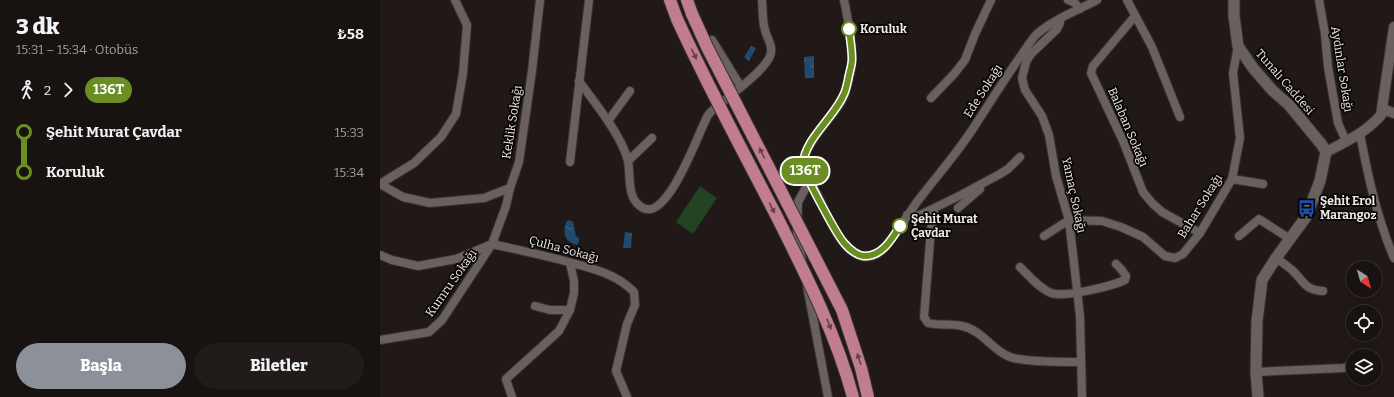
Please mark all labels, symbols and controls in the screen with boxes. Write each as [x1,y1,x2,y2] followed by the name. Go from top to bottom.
[16,13,59,40] text: 3 dk
[841,21,857,37] marker: Koruluk
[860,22,908,36] place label: Koruluk
[337,25,364,43] text: ₺58
[1328,25,1356,113] street label: Aydınlar Sokağı
[16,42,138,57] text: 15:31 – 15:34 · Otobüs
[1253,46,1317,118] street label: Tunalı Caddesi
[690,49,697,60] one-way arrow
[961,61,1006,120] street label: Ede Sokağı
[16,79,38,101] icon: walk
[57,79,79,101] icon: forward
[93,81,124,98] text: 136T
[44,83,51,98] text: 2
[499,84,525,160] street label: Keklik Sokağı
[1105,85,1151,169] street label: Balaban Sokağı
[46,123,182,141] text: Şehit Murat Çavdar
[334,125,364,140] text: 15:33
[759,147,765,159] one-way arrow
[1059,156,1089,234] street label: Yamaç Sokağı
[777,158,833,184] line badge: 136T
[790,162,820,179] text: 136T
[46,163,105,181] text: Koruluk
[334,165,364,180] text: 15:34
[1175,171,1225,241] street label: Bahar Sokağı
[1320,194,1376,222] place label: Şehit Erol Marangoz
[1297,198,1317,218] bus stop icon: Şehit Erol Marangoz
[769,202,775,213] one-way arrow
[911,212,978,240] place label: Şehit Murat Çavdar
[892,218,908,234] marker: Şehit Murat Çavdar
[528,233,601,265] street label: Çulha Sokağı
[423,246,480,319] street label: Kumru Sokağı
[1346,261,1382,297] north arrow
[1346,261,1382,385] map controls
[1346,305,1382,341] button: locate
[826,319,832,331] one-way arrow
[16,343,186,389] button: Başla
[194,343,364,389] button: Biletler
[1346,349,1382,385] button: layers
[855,353,861,365] one-way arrow

